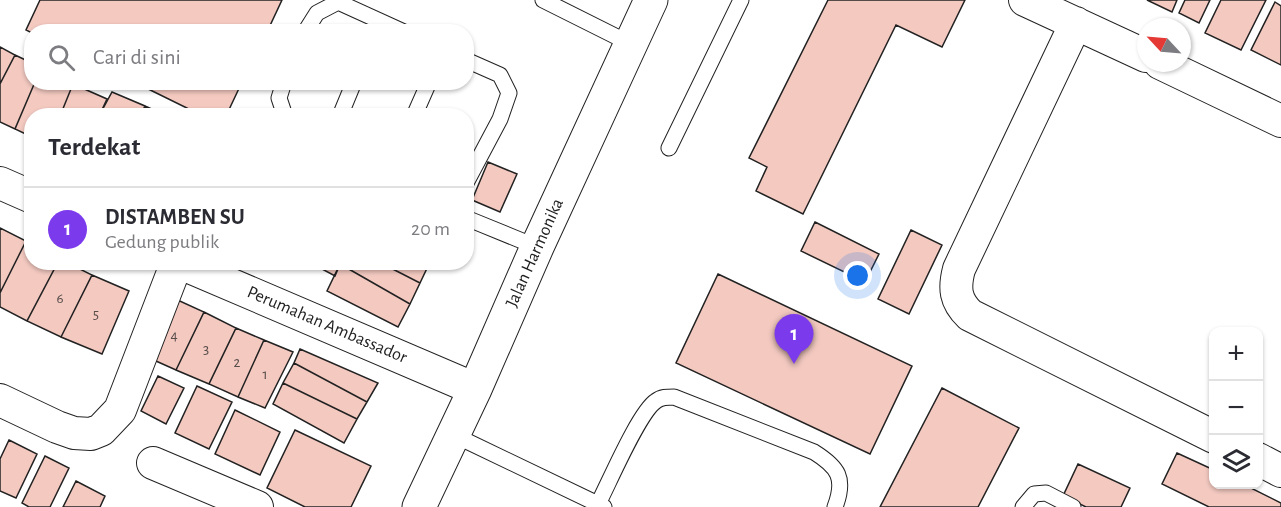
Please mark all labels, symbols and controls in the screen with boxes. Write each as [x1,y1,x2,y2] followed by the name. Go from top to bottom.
[1137,18,1191,72] north arrow
[24,24,474,90] search box
[45,41,78,74] icon: search
[93,46,181,68] text: Cari di sini
[48,134,140,160] text: Terdekat
[503,196,567,310] street label: Jalan Harmonika
[105,206,245,228] text: DISTAMBEN SU
[64,219,71,239] text: 1
[411,219,450,239] text: 20 m
[105,232,219,252] text: Gedung publik
[843,261,872,290] your location
[244,283,410,367] street label: Perumahan Ambassador
[56,291,64,306] house number: 6
[93,307,99,322] house number: 5
[774,314,814,364] pin: 1
[1209,327,1263,489] map controls
[1209,327,1263,381] button: +
[170,328,178,343] house number: 4
[203,342,209,357] house number: 3
[234,355,241,370] house number: 2
[262,367,268,382] house number: 1
[1209,381,1263,435] button: −
[1209,435,1263,489] button: layers

